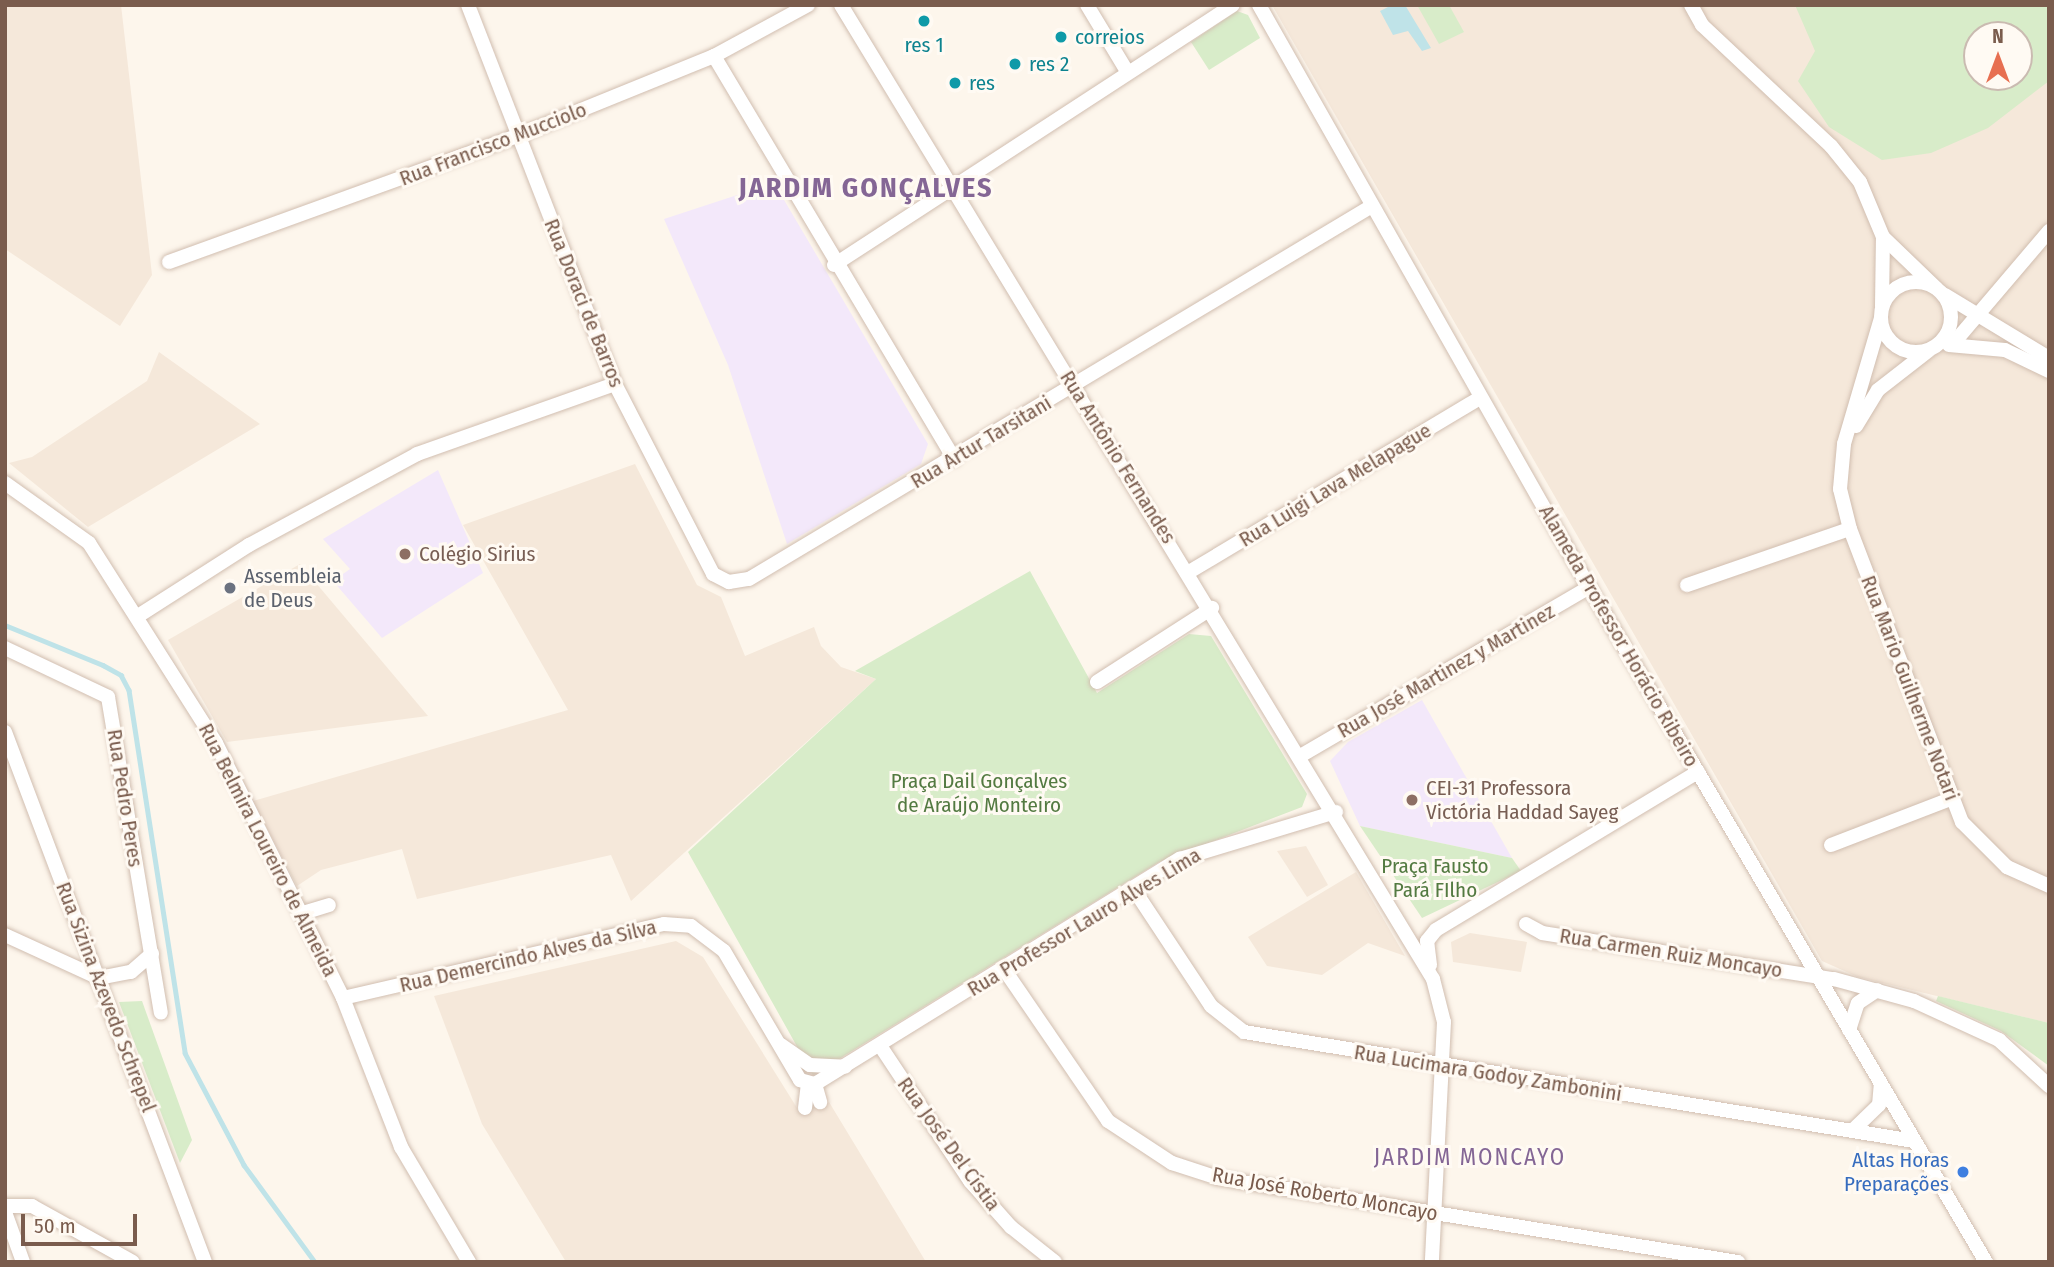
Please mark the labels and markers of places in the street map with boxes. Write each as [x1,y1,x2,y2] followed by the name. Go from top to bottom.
[916,13,932,29] marker: res 1
[1075,24,1144,50] place label: correios
[1053,29,1069,45] marker: correios
[904,32,944,58] place label: res 1
[1029,51,1069,77] place label: res 2
[1007,56,1023,72] marker: res 2
[969,70,995,96] place label: res
[947,75,963,91] marker: res
[419,541,536,567] place label: Colégio Sirius
[397,546,413,562] marker: Colégio Sirius
[244,563,342,613] place label: Assembleia de Deus
[222,580,238,596] marker: Assembleia de Deus
[1426,775,1618,825] place label: CEI-31 Professora Victória Haddad Sayeg
[1404,792,1420,808] marker: CEI-31 Professora Victória Haddad Sayeg
[1844,1147,1949,1197] place label: Altas Horas Preparações
[1955,1164,1971,1180] marker: Altas Horas Preparações

